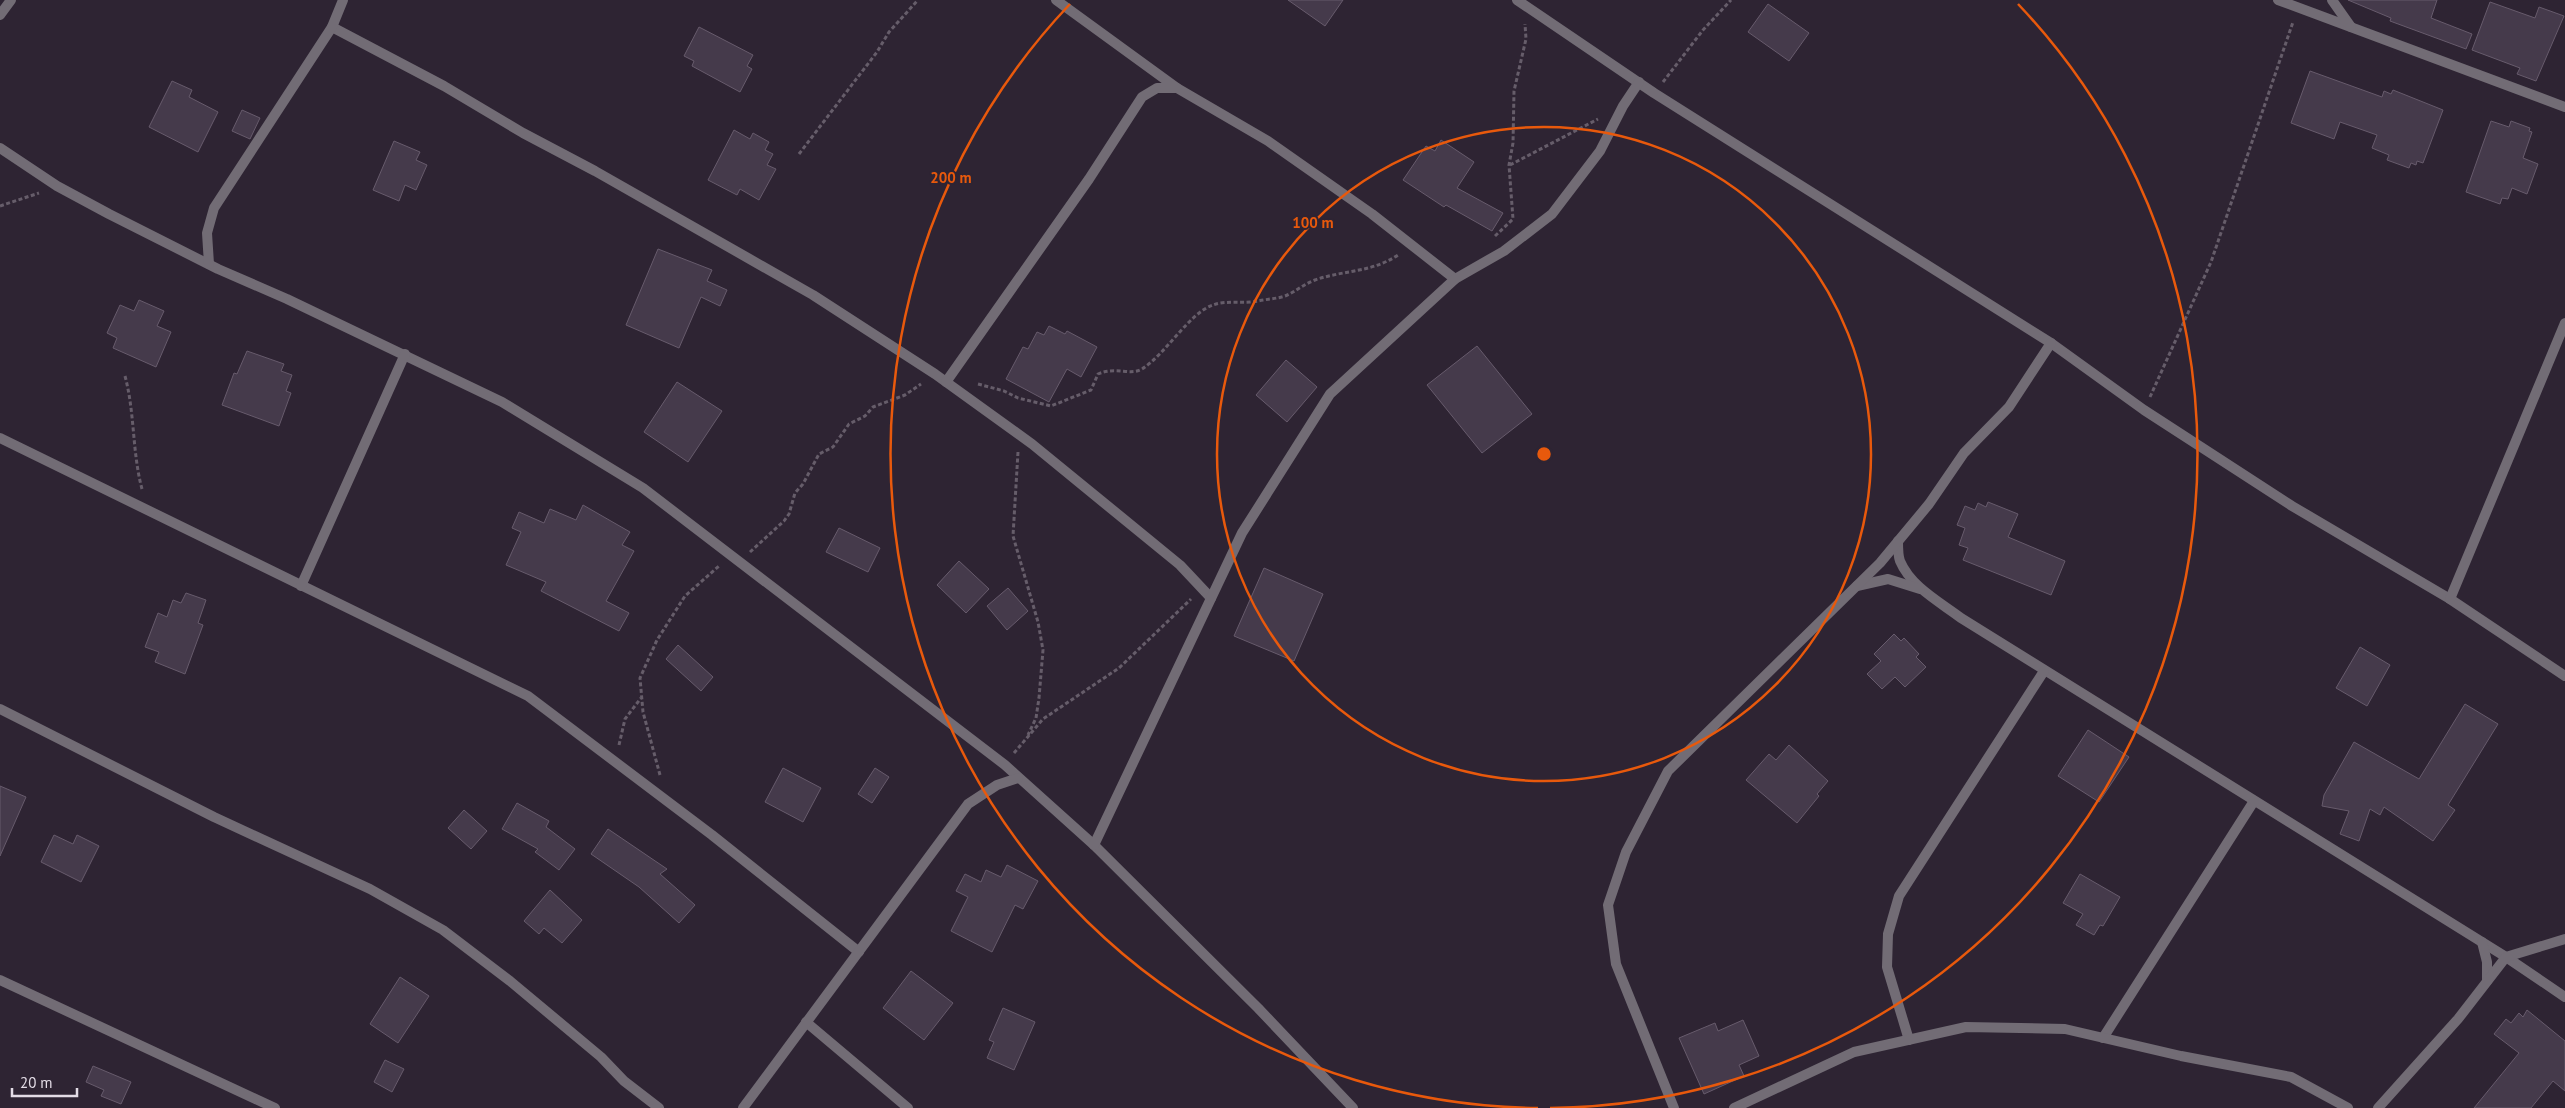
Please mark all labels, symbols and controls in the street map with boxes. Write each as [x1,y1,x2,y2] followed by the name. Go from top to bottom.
[930,168,972,187] text: 200 m
[1292,213,1334,232] text: 100 m
[1535,445,1553,463] centre of rings
[12,1066,78,1098] scale bar
[20,1073,53,1092] text: 20 m

